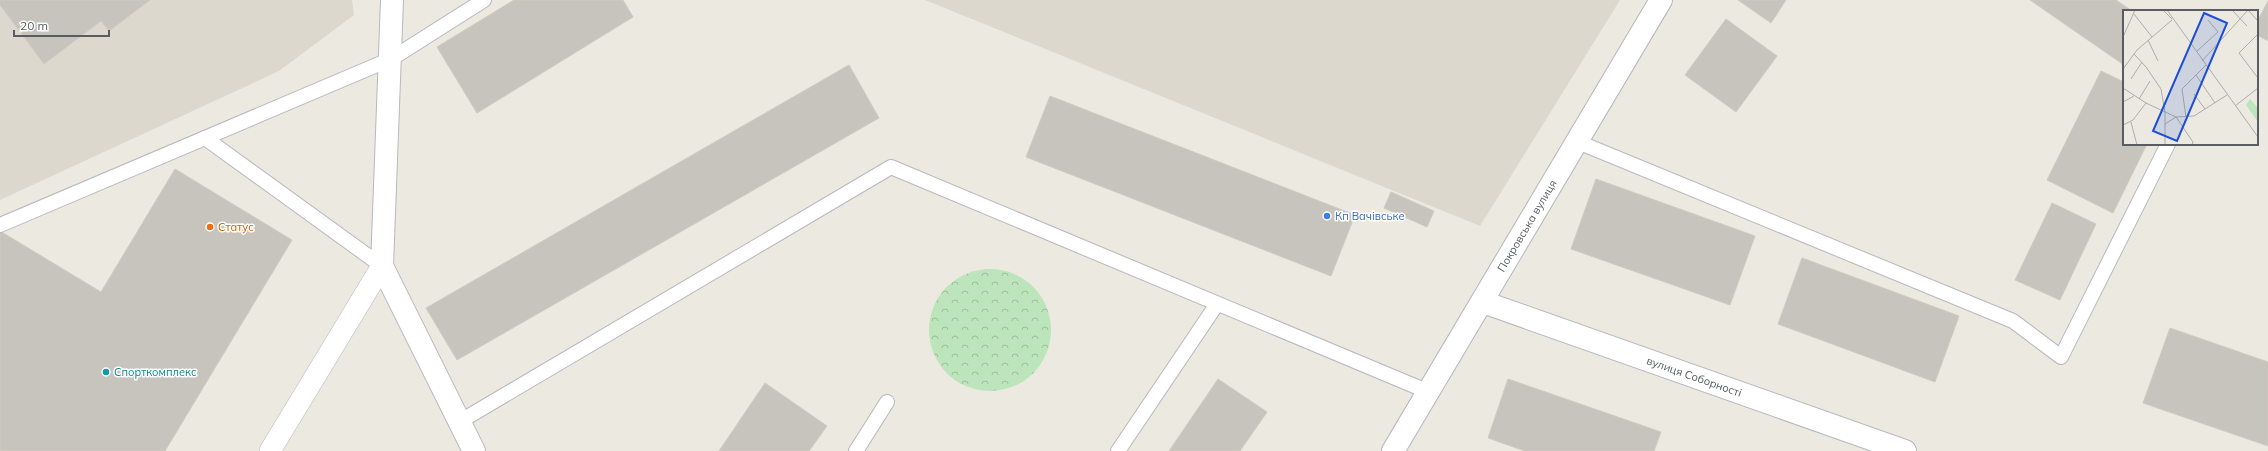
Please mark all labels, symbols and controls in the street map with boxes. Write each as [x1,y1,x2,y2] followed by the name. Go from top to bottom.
[2123,10,2258,145] inset map
[14,12,109,38] scale bar
[20,18,48,33] text: 20 m
[1494,177,1560,274] street label: Покровська вулиця
[1335,209,1405,223] place label: Кп Вачівське
[1322,211,1332,221] marker: Кп Вачівське
[218,220,254,234] place label: Статус
[205,222,215,232] marker: Статус
[1645,353,1744,400] street label: вулиця Соборності
[114,365,197,379] place label: Спорткомплекс
[101,367,111,377] marker: Спорткомплекс

